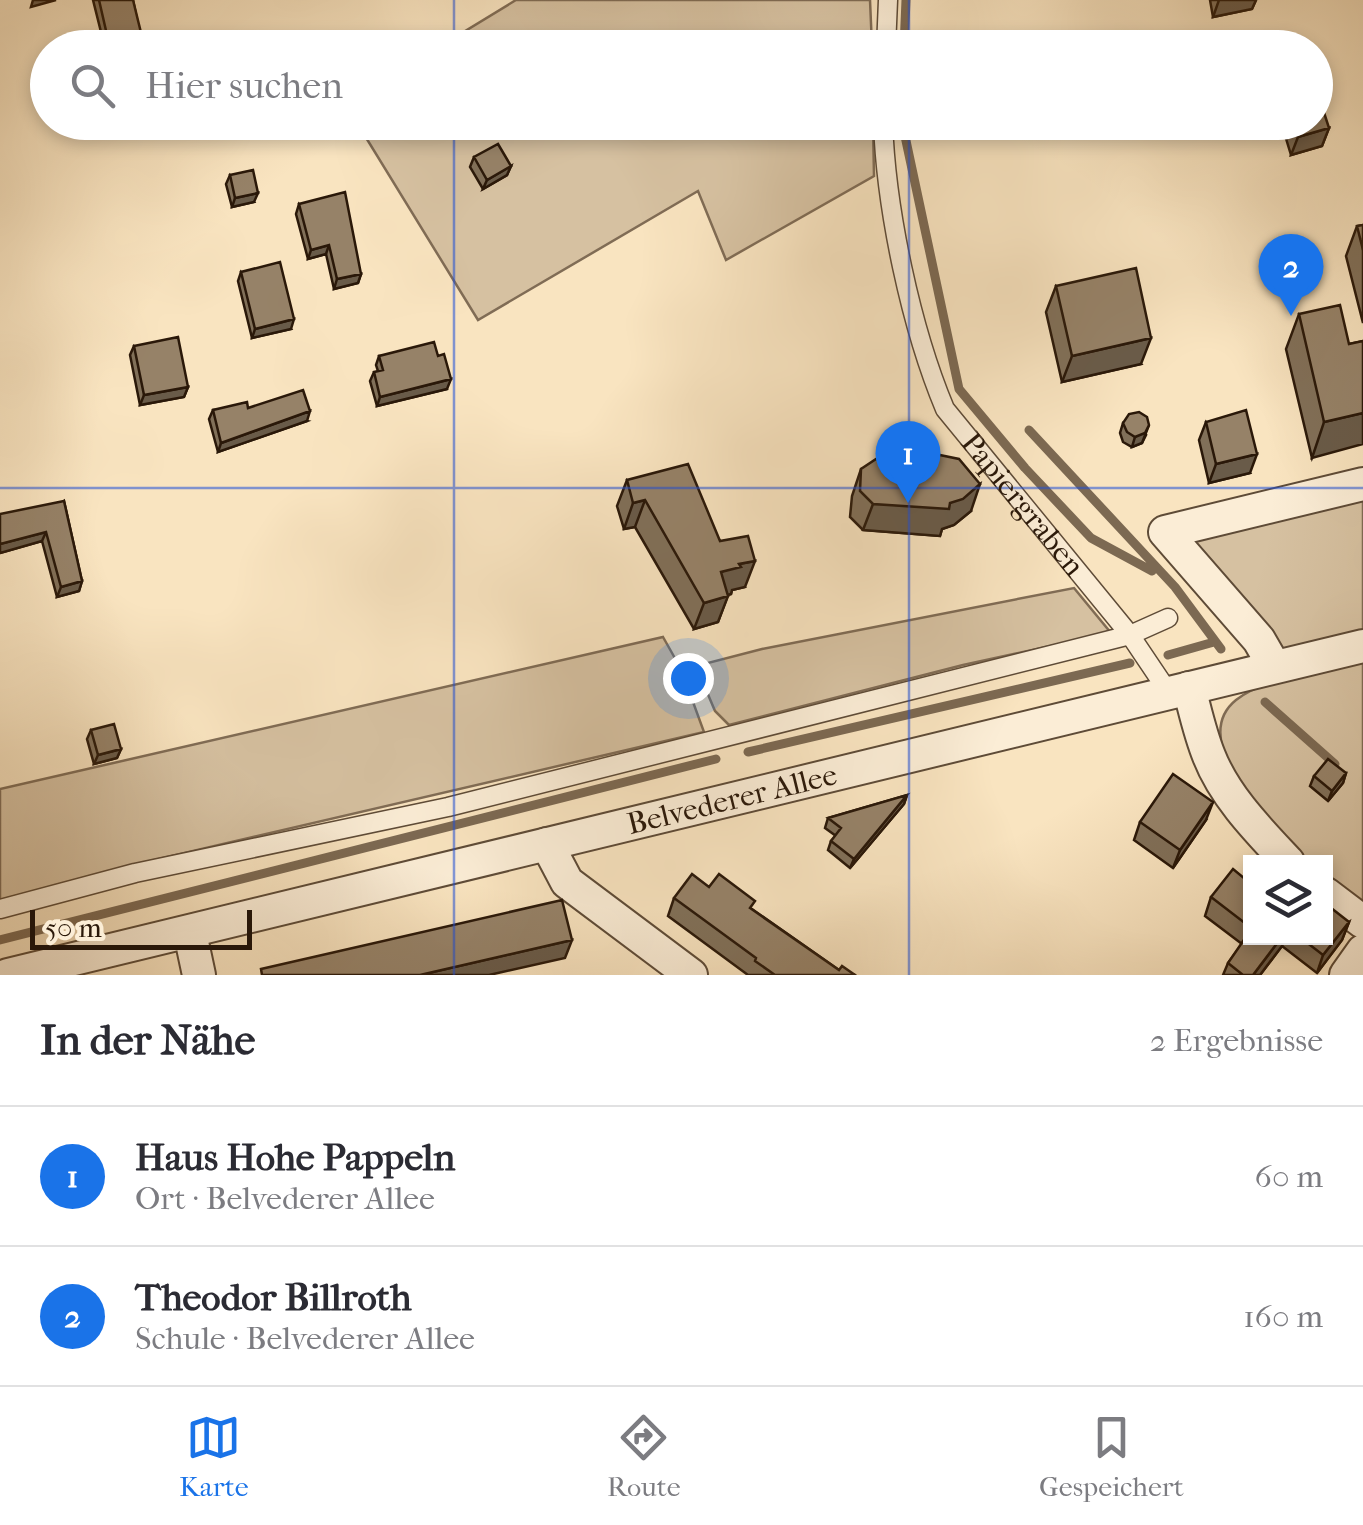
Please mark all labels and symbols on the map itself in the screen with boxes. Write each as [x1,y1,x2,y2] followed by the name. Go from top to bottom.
[1258,234,1324,316] pin: 2
[876,420,940,503] pin: 1
[954,426,1092,584] street label: Papiergraben
[663,653,714,704] your location
[624,757,841,842] street label: Belvederer Allee
[30,905,252,950] scale bar

